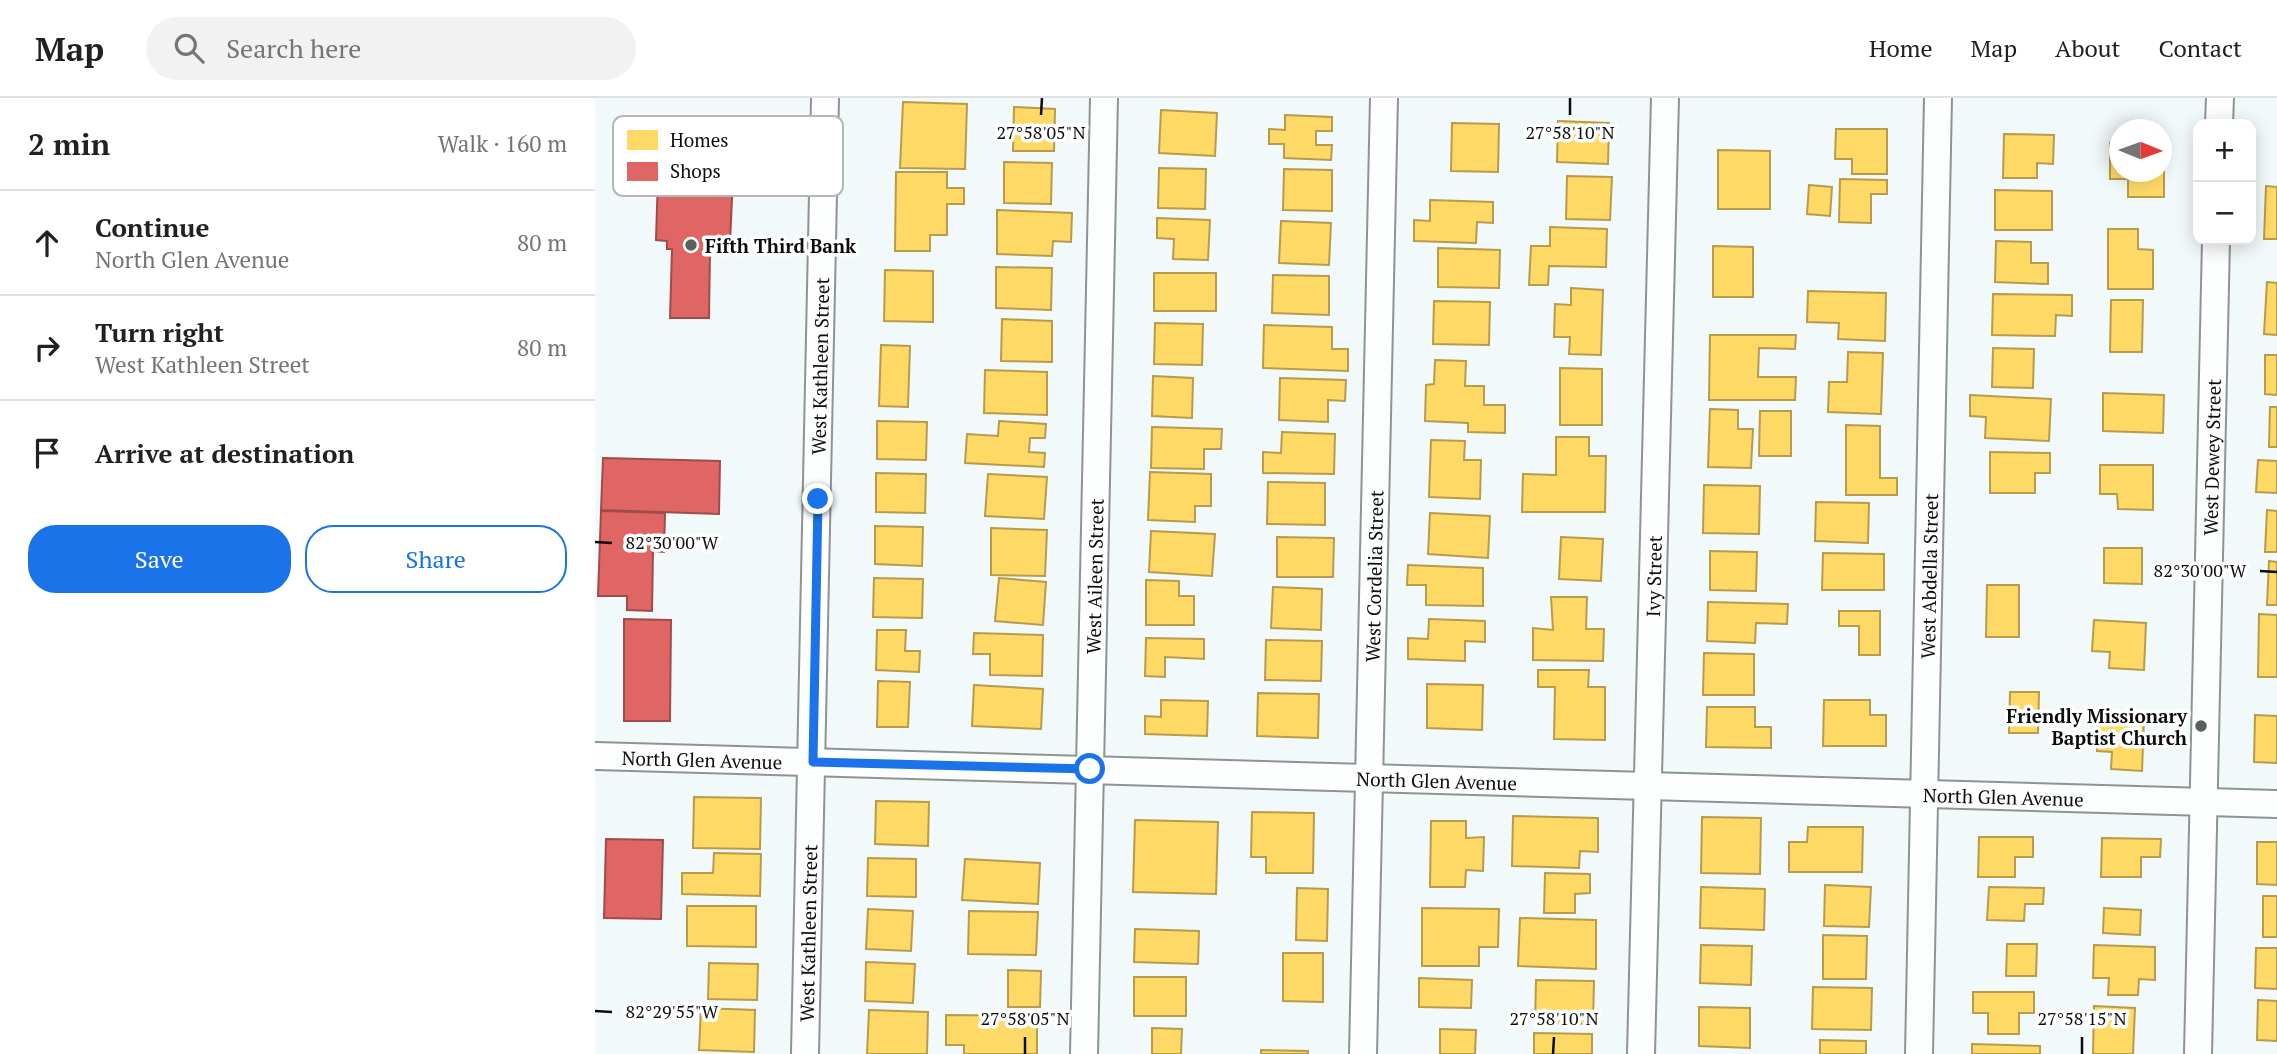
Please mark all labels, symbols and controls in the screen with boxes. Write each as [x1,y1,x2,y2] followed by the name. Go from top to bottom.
[146,17,636,80] search box
[35,27,104,70] text: Map
[170,29,208,67] icon: search
[226,31,361,65] text: Search here
[1869,32,1933,64] text: Home
[1971,32,2017,64] text: Map
[2055,32,2121,64] text: About
[2159,32,2242,64] text: Contact
[613,116,843,196] legend
[2109,119,2172,182] north arrow
[2193,119,2256,245] map controls
[2193,119,2256,182] button: +
[996,120,1086,144] text: 27°58'05"N
[1525,120,1615,144] text: 27°58'10"N
[28,124,110,164] text: 2 min
[670,127,729,152] text: Homes
[438,128,567,159] text: Walk · 160 m
[670,158,721,183] text: Shops
[2193,182,2256,245] button: −
[95,210,209,244] text: Continue
[28,224,66,262] icon: ahead
[517,227,567,258] text: 80 m
[705,233,857,258] place label: Fifth Third Bank
[683,237,699,253] marker: Fifth Third Bank
[95,244,289,275] text: North Glen Avenue
[805,277,834,455] street label: West Kathleen Street
[95,315,224,349] text: Turn right
[28,329,66,367] icon: right
[517,332,567,363] text: 80 m
[95,349,310,380] text: West Kathleen Street
[2197,378,2225,536] street label: West Dewey Street
[28,434,66,472] icon: arrive
[95,436,354,470] text: Arrive at destination
[802,483,833,514] route end
[1359,490,1388,662] street label: West Cordelia Street
[1914,493,1943,659] street label: West Abdella Street
[1080,498,1108,654] street label: West Aileen Street
[28,525,291,593] button: Save
[305,525,567,593] button: Share
[626,530,719,554] text: 82°30'00"W
[1639,535,1667,617] street label: Ivy Street
[2154,558,2247,582] text: 82°30'00"W
[2006,703,2188,750] place label: Friendly Missionary Baptist Church
[2193,718,2209,734] marker: Friendly Missionary Baptist Church
[621,744,783,774] street label: North Glen Avenue
[1074,753,1105,784] route start
[1356,765,1517,795] street label: North Glen Avenue
[1923,781,2084,811] street label: North Glen Avenue
[793,844,822,1022] street label: West Kathleen Street
[626,999,719,1023] text: 82°29'55"W
[980,1006,1070,1030] text: 27°58'05"N
[1509,1006,1599,1030] text: 27°58'10"N
[2037,1006,2127,1030] text: 27°58'15"N

